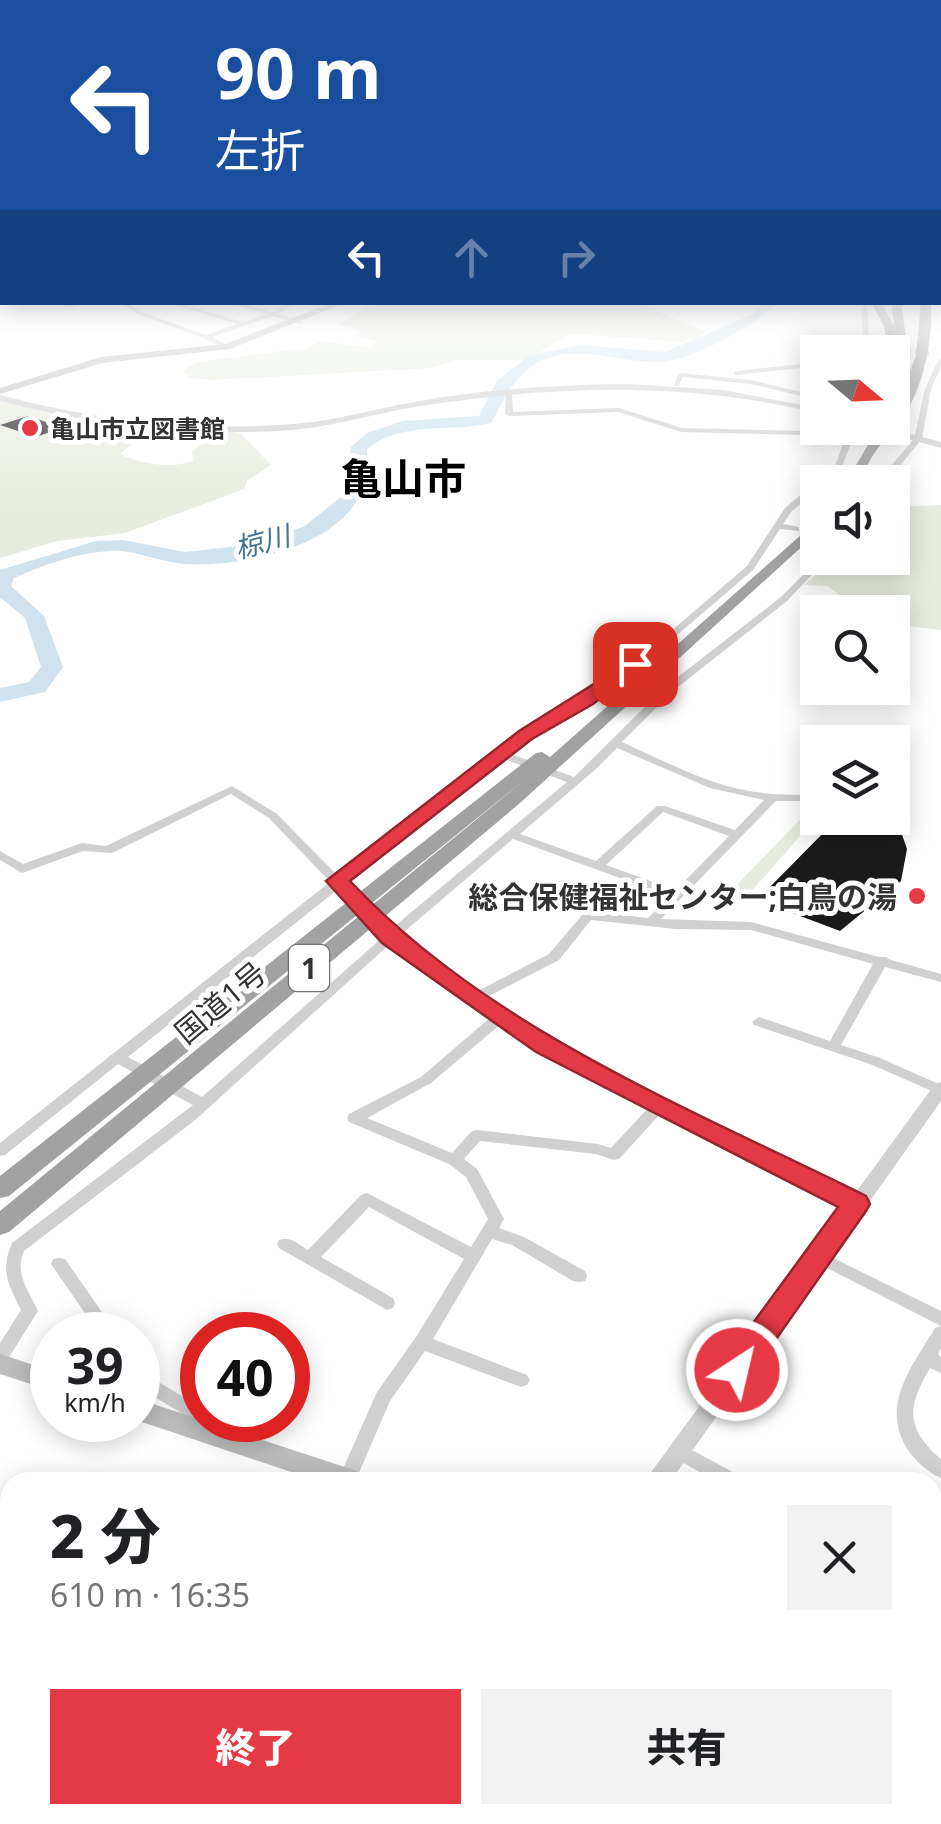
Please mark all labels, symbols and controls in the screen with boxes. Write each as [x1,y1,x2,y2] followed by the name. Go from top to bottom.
[215,24,382,120] text: 90 m
[50,40,180,170] icon: left
[215,119,305,180] text: 左折
[339,230,394,285] icon: left
[444,230,499,285] icon: ahead
[549,230,604,285] icon: right
[800,335,910,445] north arrow
[800,335,910,835] map controls
[50,411,225,445] place label: 亀山市立図書館
[19,417,41,439] marker: 亀山市立図書館
[340,449,466,506] district label: 亀山市
[800,465,910,575] button: sound
[230,515,297,567] water label: 椋川
[800,595,910,705] button: search
[593,622,678,707] pin
[608,637,663,692] icon: arrive
[800,725,910,835] button: layers
[468,876,897,917] place label: 総合保健福祉センター;白鳥の湯
[906,885,928,907] marker: 総合保健福祉センター;白鳥の湯
[289,945,329,991] road number: 1
[166,952,274,1052] street label: 国道1号
[180,1312,310,1442] speed limit sign: 40
[685,1318,789,1422] position arrow
[66,1331,124,1399] text: 39
[64,1385,126,1419] text: km/h
[50,1494,160,1576] text: 2 分
[787,1505,892,1610] button: close
[50,1573,250,1616] text: 610 m · 16:35
[50,1689,461,1804] button: 終了
[481,1689,892,1804] button: 共有

